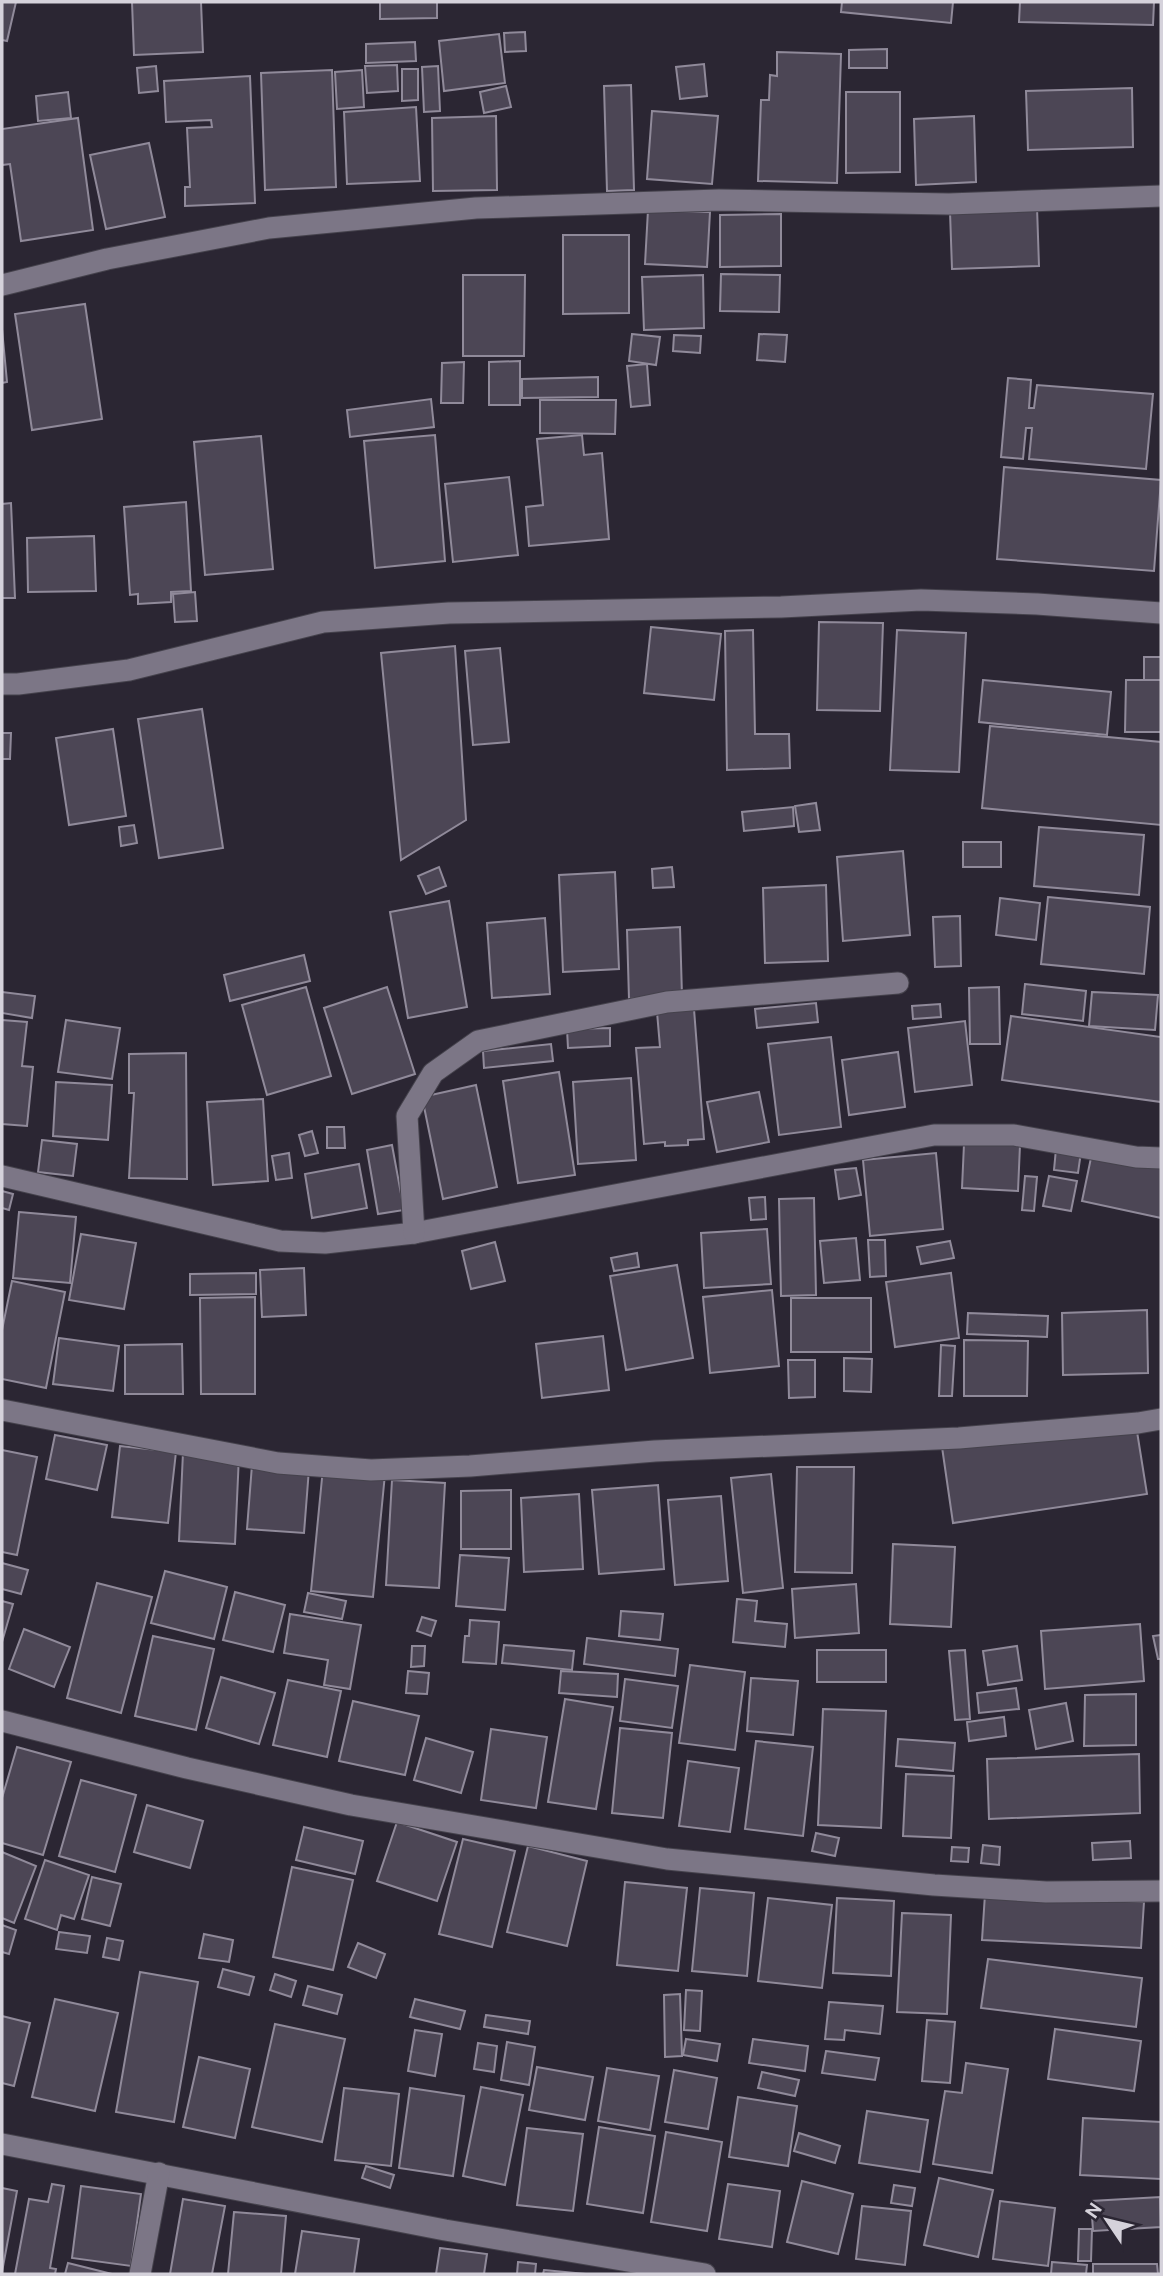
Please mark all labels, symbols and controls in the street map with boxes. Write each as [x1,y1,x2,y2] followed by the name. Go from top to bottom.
[1072,2185,1142,2255] north arrow
[1080,2198,1106,2222] text: N

